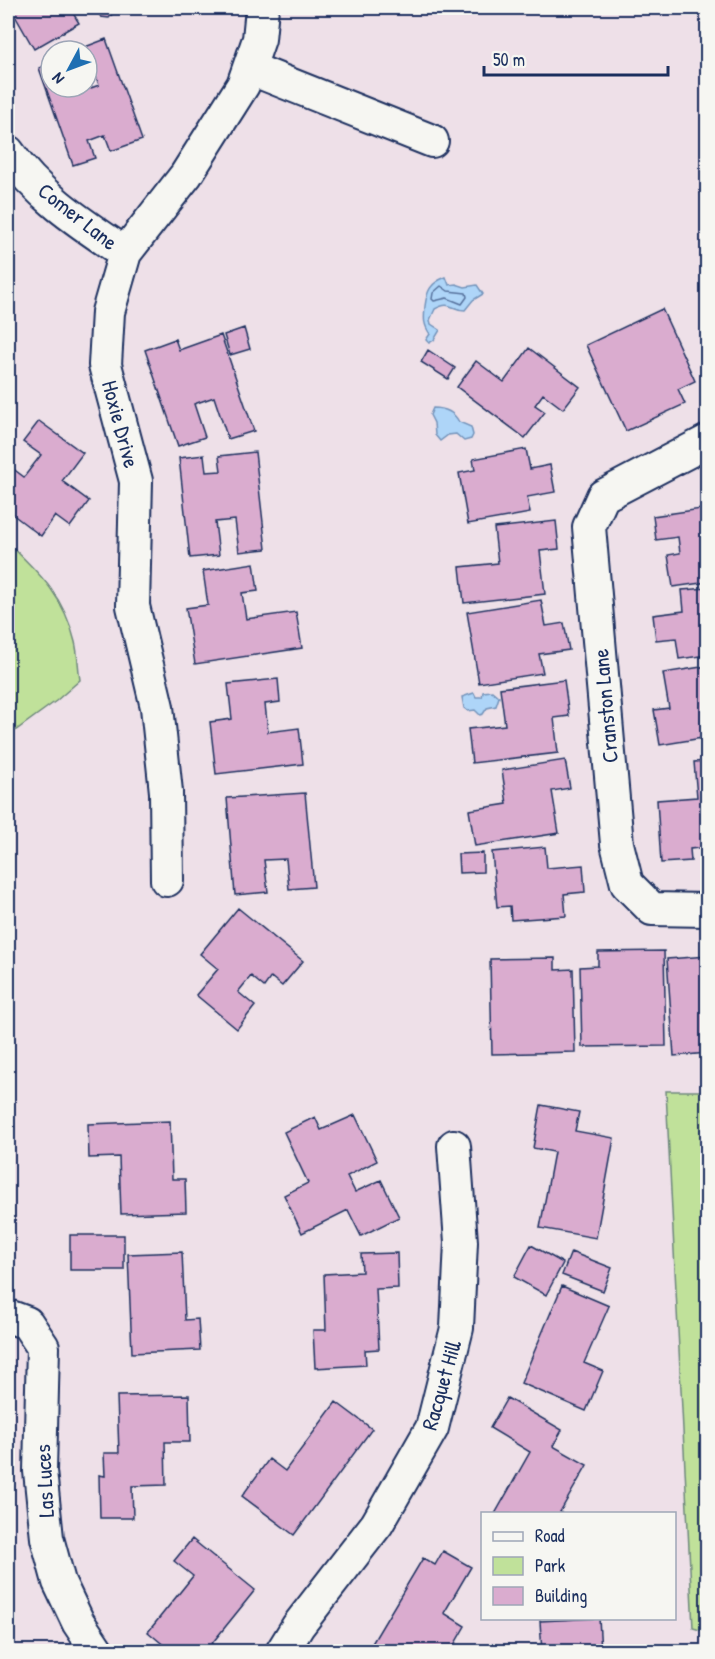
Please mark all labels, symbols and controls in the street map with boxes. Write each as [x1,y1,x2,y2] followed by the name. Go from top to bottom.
[39,39,99,99] north arrow
[484,39,668,77] scale bar
[493,47,525,72] text: 50 m
[46,68,69,89] text: N
[32,175,124,257] street label: Comer Lane
[95,377,147,471] street label: Hoxie Drive
[585,647,625,764] street label: Cranston Lane
[414,1336,468,1433] street label: Racquet Hill
[27,1444,61,1518] street label: Las Luces
[481,1512,676,1620] legend
[535,1523,565,1548] text: Road
[535,1553,566,1578] text: Park
[535,1583,587,1608] text: Building

